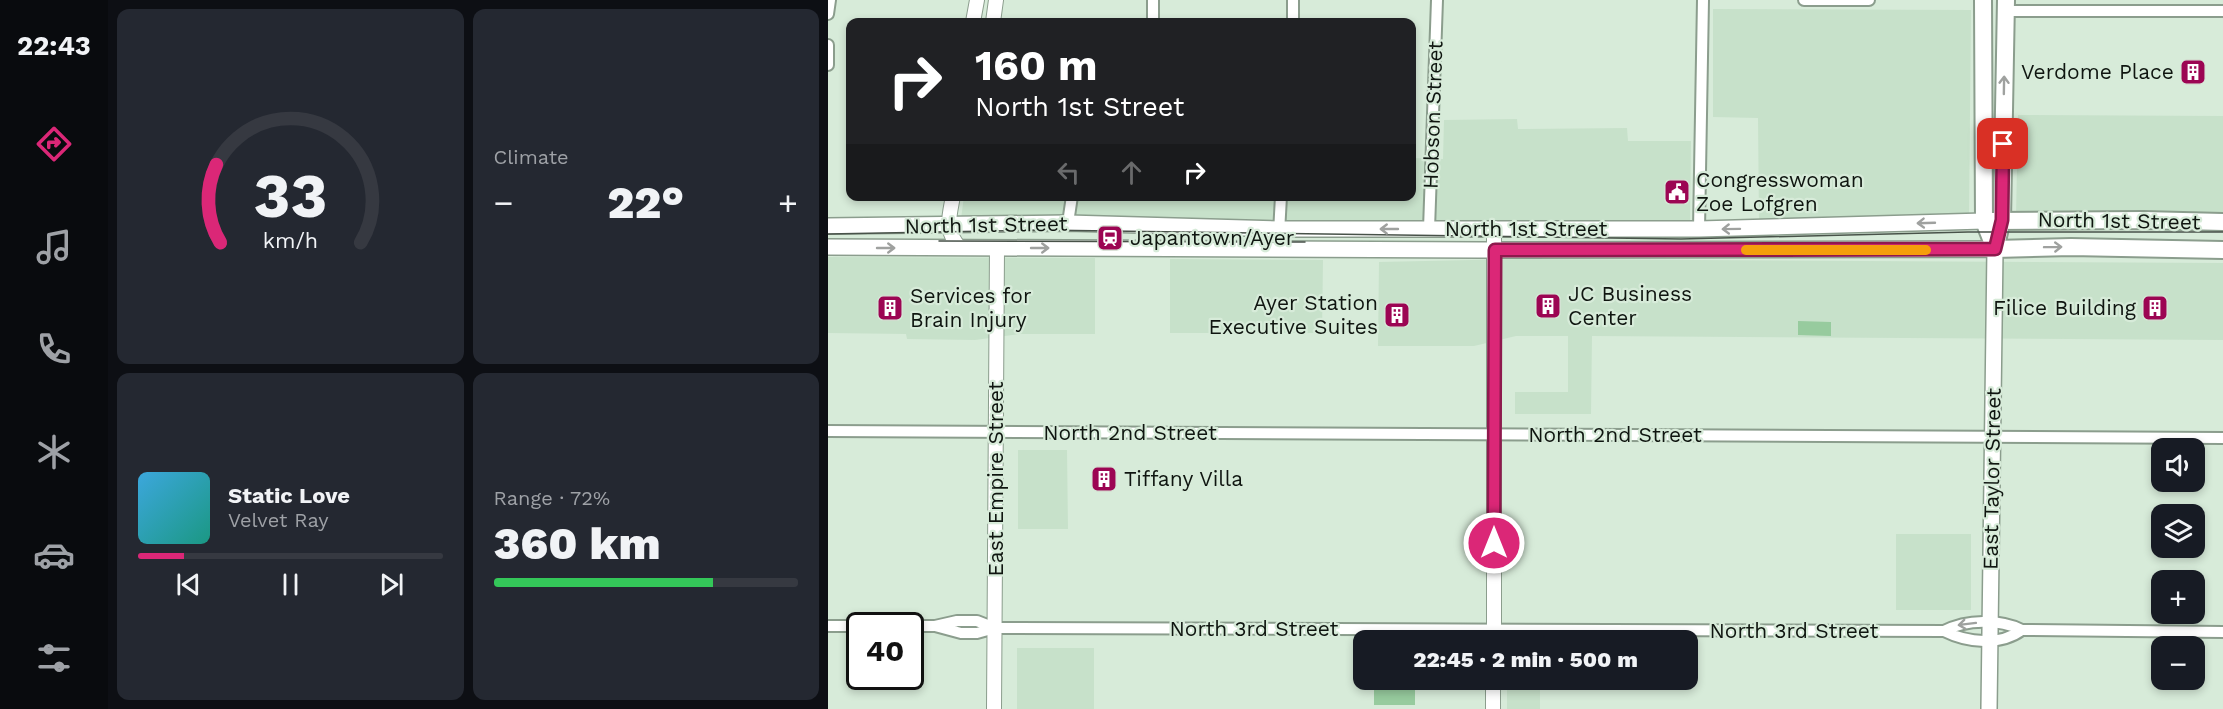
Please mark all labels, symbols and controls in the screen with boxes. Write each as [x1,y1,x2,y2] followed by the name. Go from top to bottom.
[17,30,91,62] text: 22:43
[1417,40,1448,189] street label: Hobson Street
[975,41,1098,90] text: 160 m
[876,42,954,120] icon: right
[2178,57,2208,87] building icon: Verdome Place
[2021,59,2174,84] place label: Verdome Place
[1998,76,2010,96] one-way arrow
[975,91,1184,123] text: North 1st Street
[1977,118,2028,169] pin
[33,123,75,165] icon: directions
[1986,127,2019,160] icon: arrive
[494,145,569,169] text: Climate
[1052,156,1085,189] icon: left
[1115,156,1148,189] icon: ahead
[1178,156,1211,189] icon: right
[253,159,327,232] text: 33
[1696,167,1864,216] place label: Congresswoman Zoe Lofgren
[607,176,684,229] text: 22°
[1662,177,1692,207] public building icon: Congresswoman Zoe Lofgren
[494,183,513,222] text: −
[778,183,798,222] text: +
[2037,207,2201,234] street label: North 1st Street
[904,211,1068,238] street label: North 1st Street
[1445,216,1608,241] street label: North 1st Street
[1916,218,1936,229] one-way arrow
[1095,223,1125,253] station icon: Japantown/Ayer
[1379,223,1399,235] one-way arrow
[1721,223,1741,234] one-way arrow
[1130,225,1295,250] place label: Japantown/Ayer
[33,226,75,268] icon: music
[263,229,318,254] text: km/h
[2043,241,2063,253] one-way arrow
[876,242,896,253] one-way arrow
[1029,242,1049,254] one-way arrow
[1568,281,1692,330] place label: JC Business Center
[910,283,1032,332] place label: Services for Brain Injury
[1209,290,1378,339] place label: Ayer Station Executive Suites
[1533,291,1563,321] building icon: JC Business Center
[875,293,905,323] building icon: Services for Brain Injury
[2140,293,2170,323] building icon: Filice Building
[1993,295,2137,320] place label: Filice Building
[1382,300,1412,330] building icon: Ayer Station Executive Suites
[33,328,75,370] icon: phone
[983,381,1008,577] street label: East Empire Street
[1977,388,2006,570] street label: East Taylor Street
[1043,420,1217,445] street label: North 2nd Street
[1528,422,1702,447] street label: North 2nd Street
[33,431,75,473] icon: climate
[2151,438,2205,690] map controls
[2151,438,2205,492] button: sound
[1089,464,1119,494] building icon: Tiffany Villa
[1124,466,1243,491] place label: Tiffany Villa
[228,483,350,508] text: Static Love
[494,486,610,510] text: Range · 72%
[2151,504,2205,558] button: layers
[228,508,329,532] text: Velvet Ray
[1462,511,1526,575] position arrow
[494,517,661,570] text: 360 km
[33,534,75,576] icon: car
[172,568,205,601] icon: previous
[274,568,307,601] icon: pause
[375,568,408,601] icon: next
[2151,570,2205,624] button: +
[846,612,924,690] speed limit sign: 40
[1170,616,1339,641] street label: North 3rd Street
[1710,618,1879,643] street label: North 3rd Street
[1957,619,1977,630] one-way arrow
[2151,636,2205,690] button: −
[33,637,75,679] icon: filters
[1413,647,1638,672] text: 22:45 · 2 min · 500 m

